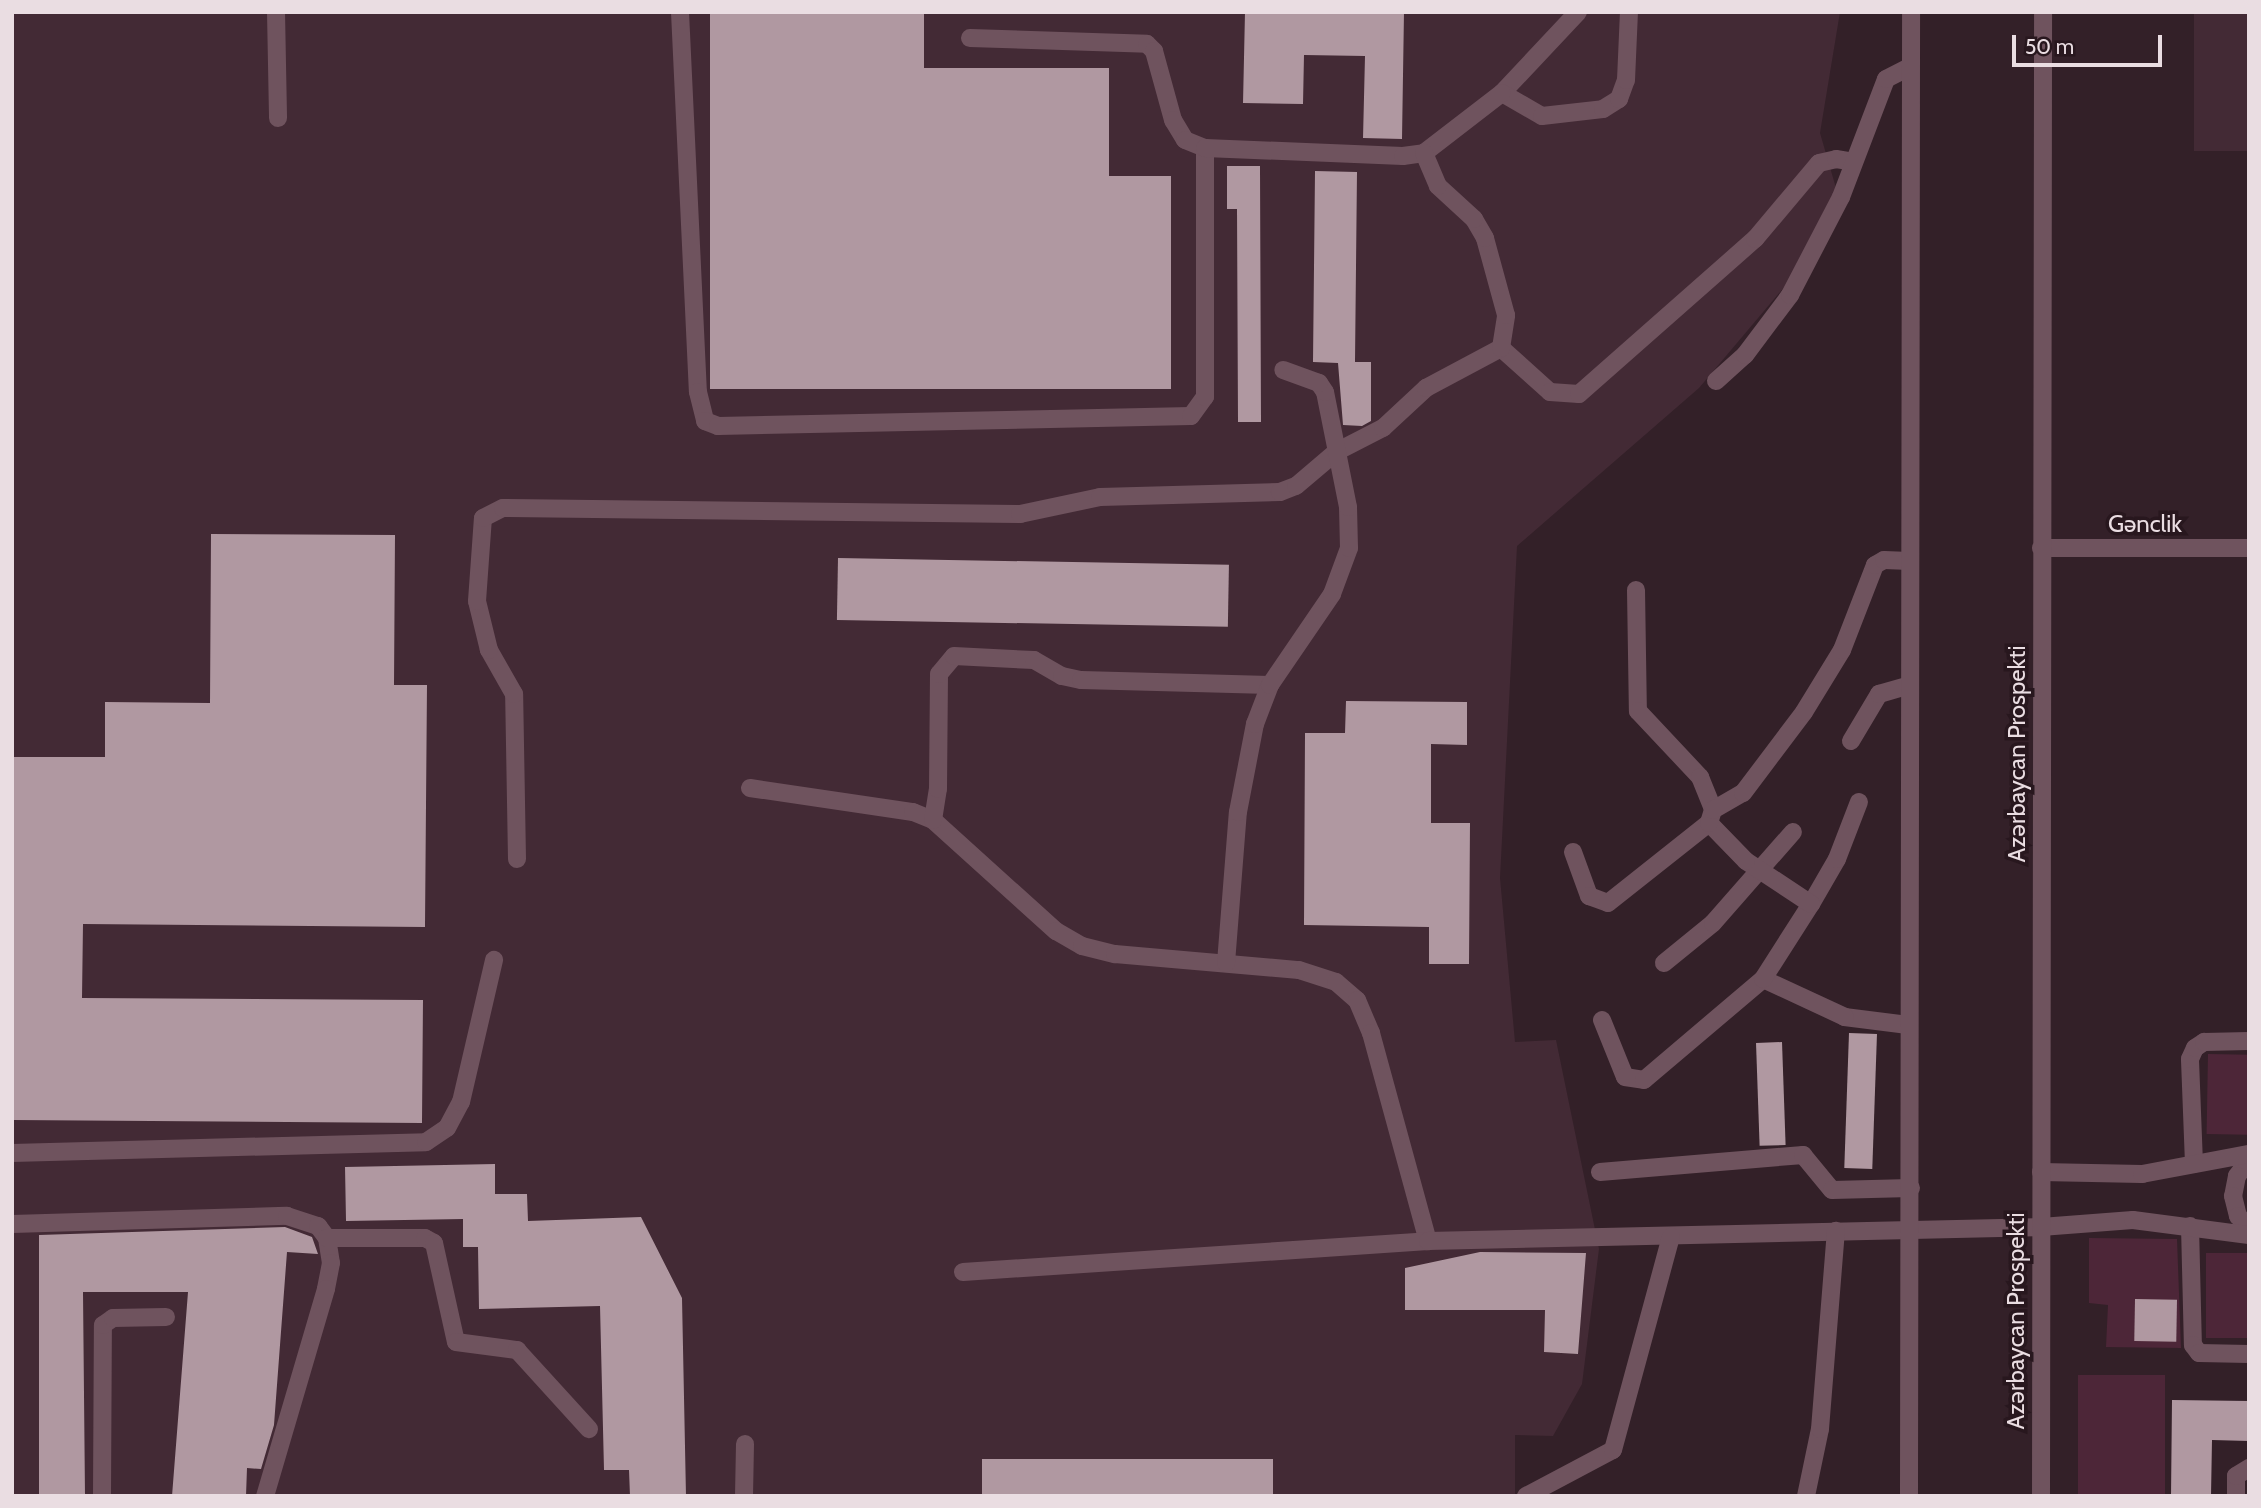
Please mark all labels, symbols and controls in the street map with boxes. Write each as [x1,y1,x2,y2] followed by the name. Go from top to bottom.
[2016,21,2166,65] scale bar
[2025,34,2074,59] text: 50 m
[2108,510,2182,538] street label: Gənclik
[2003,646,2031,862] street label: Azərbaycan Prospekti
[2002,1213,2030,1429] street label: Azərbaycan Prospekti

